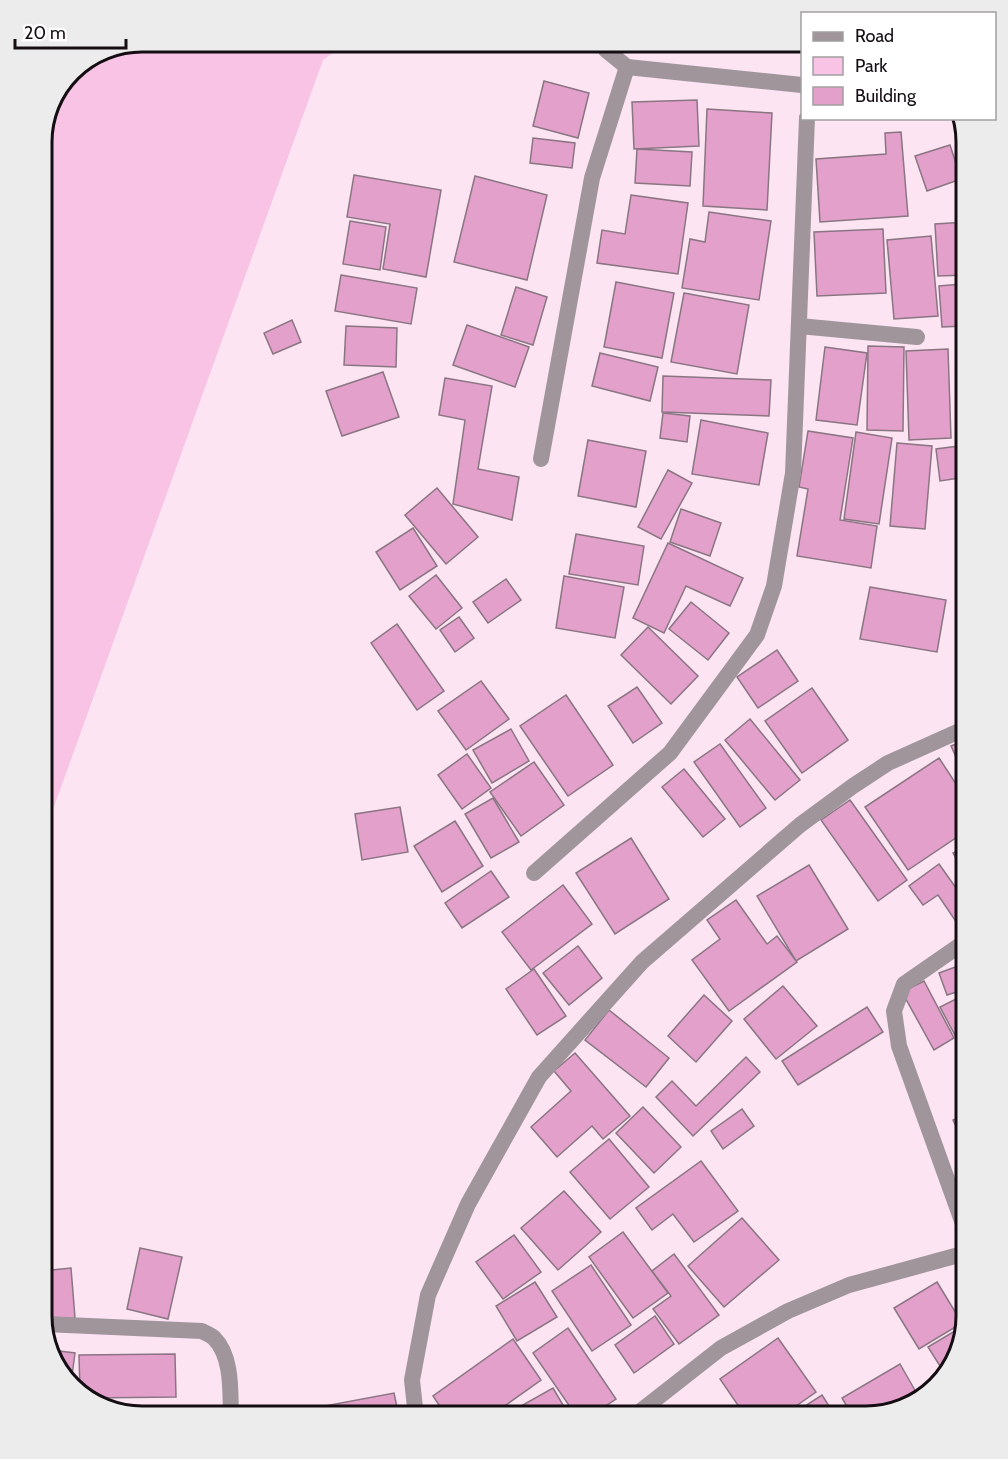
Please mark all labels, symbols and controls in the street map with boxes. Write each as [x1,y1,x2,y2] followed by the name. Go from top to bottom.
[15,12,126,50] scale bar
[801,12,996,120] legend
[24,22,66,44] text: 20 m
[855,25,894,47] text: Road
[855,55,888,77] text: Park
[855,85,917,107] text: Building

